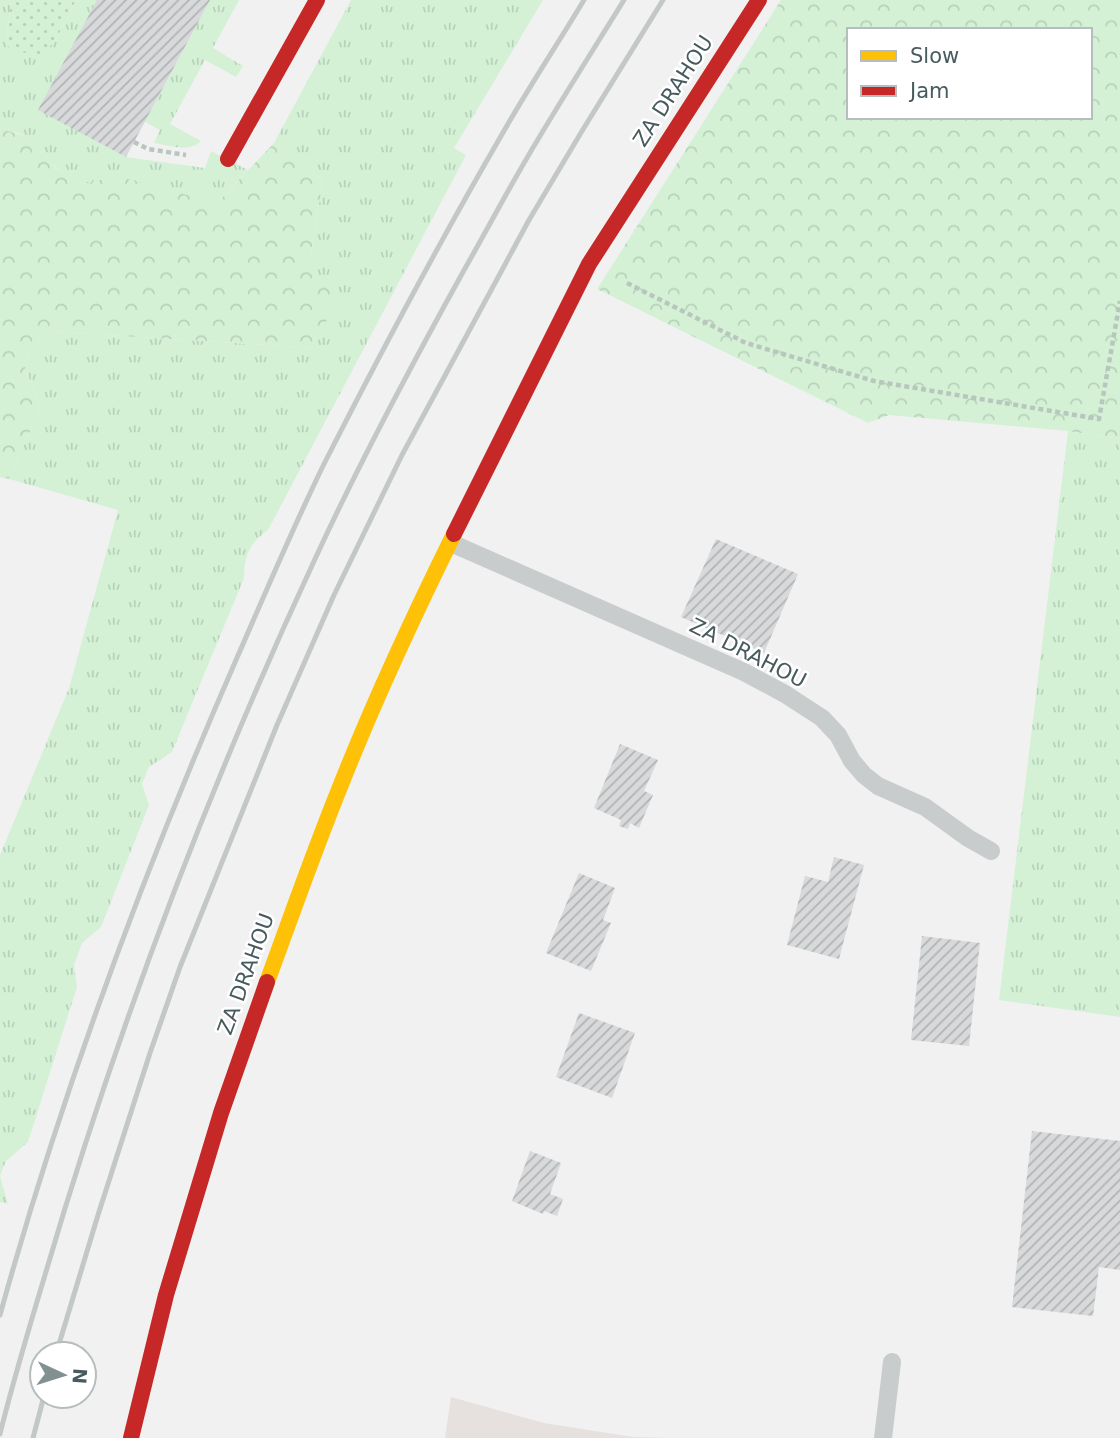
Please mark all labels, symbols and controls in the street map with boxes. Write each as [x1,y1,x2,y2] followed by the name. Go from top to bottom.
[847,28,1092,119] legend
[628,31,718,151] street label: ZA DRAHOU
[910,44,959,68] text: Slow
[908,79,950,103] text: Jam
[686,613,810,693] street label: ZA DRAHOU
[213,910,279,1038] street label: ZA DRAHOU
[28,1340,98,1410] north arrow
[68,1367,91,1385] text: N

